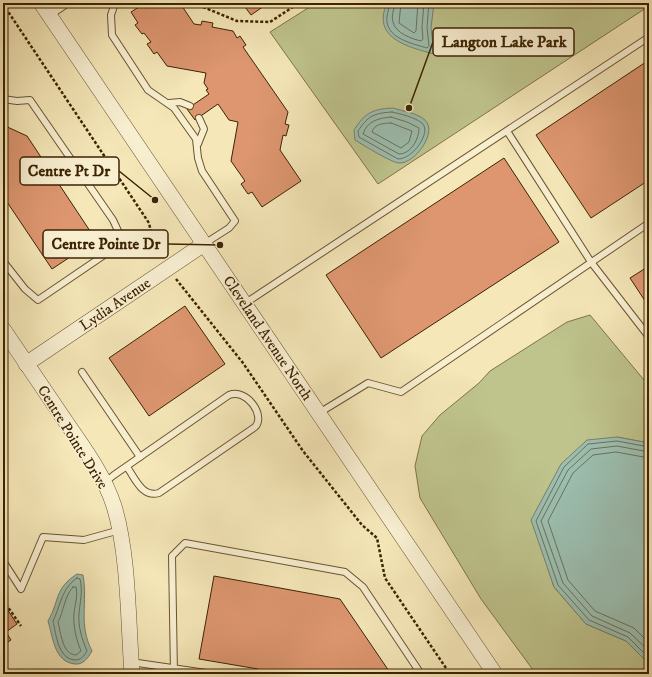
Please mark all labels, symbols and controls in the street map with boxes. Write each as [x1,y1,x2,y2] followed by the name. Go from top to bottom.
[433,28,574,56] callout: Langton Lake Park
[441,32,568,52] text: Langton Lake Park
[20,157,119,185] callout: Centre Pt Dr
[28,161,111,181] text: Centre Pt Dr
[43,230,168,258] callout: Centre Pointe Dr
[52,234,161,254] text: Centre Pointe Dr
[219,272,317,405] street label: Cleveland Avenue North
[76,274,155,335] street label: Lydia Avenue
[33,382,112,493] street label: Centre Pointe Drive

